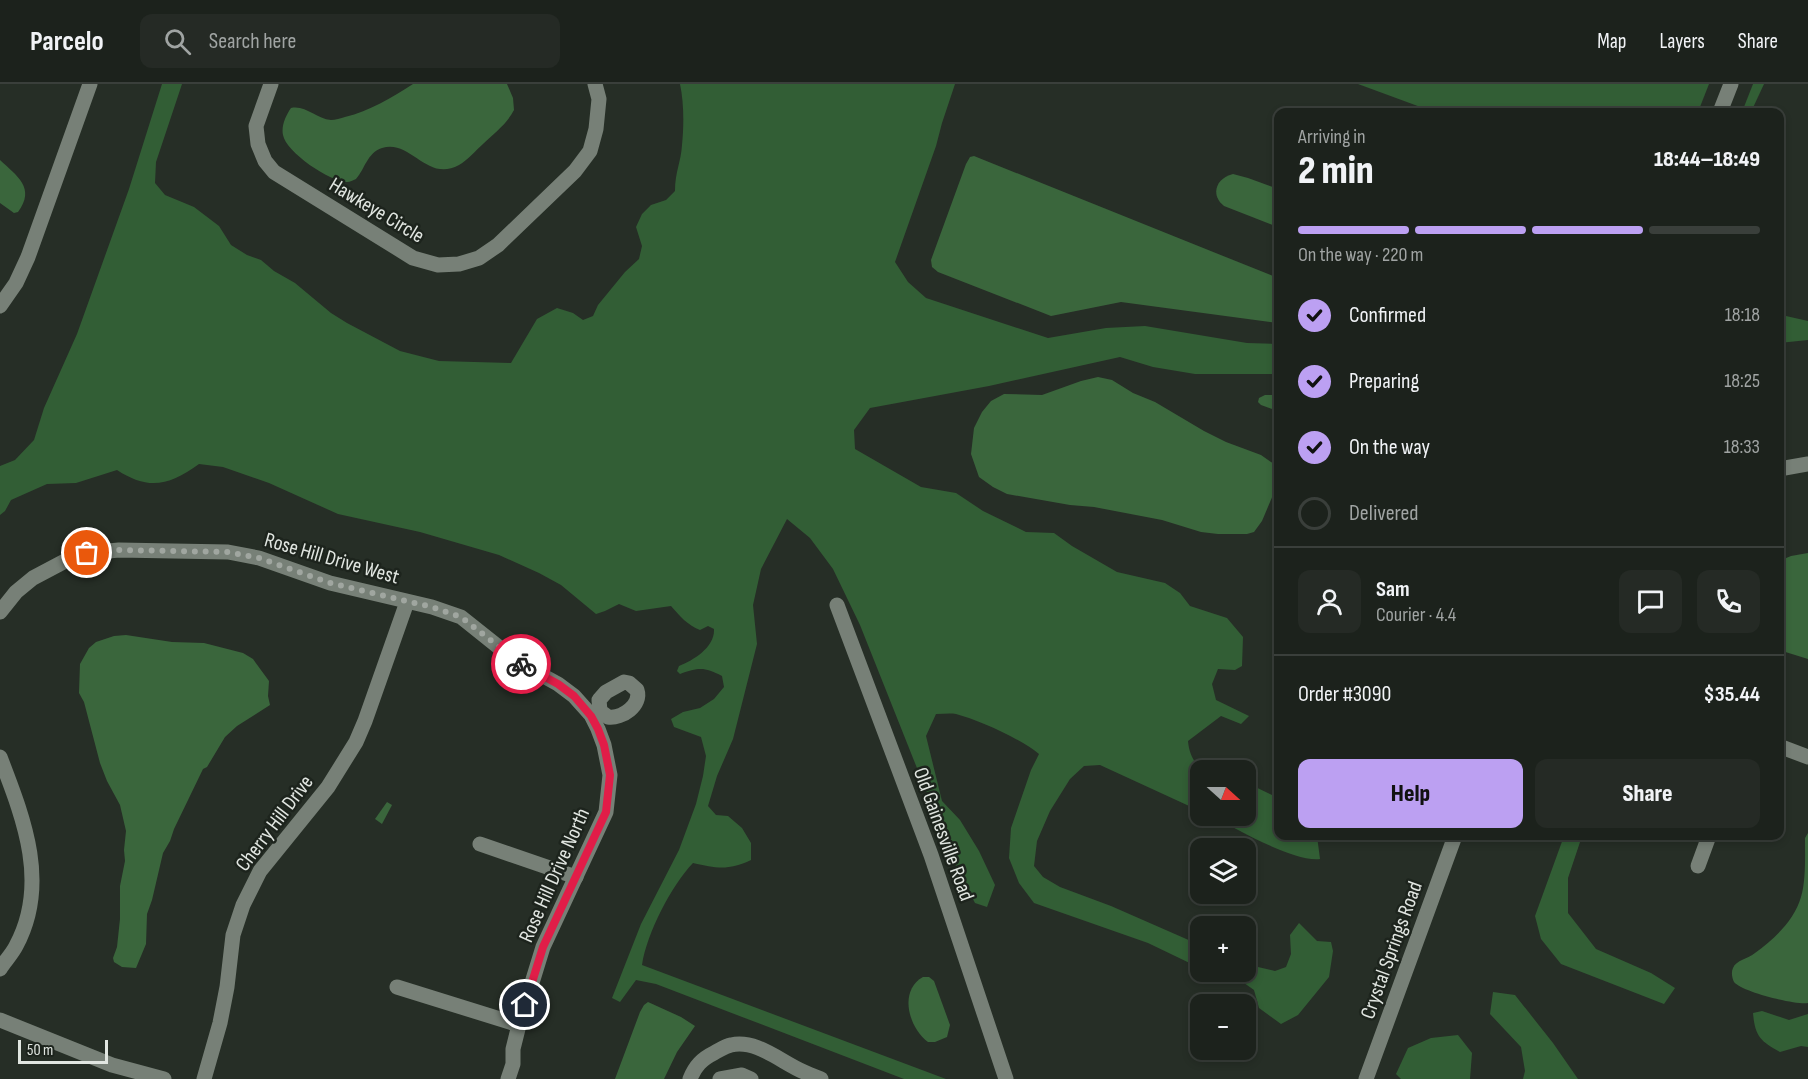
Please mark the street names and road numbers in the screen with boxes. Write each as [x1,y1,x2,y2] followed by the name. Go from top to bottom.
[325,172,429,249] street label: Hawkeye Circle
[262,527,402,590] street label: Rose Hill Drive West
[908,764,979,904] street label: Old Gainesville Road
[230,770,319,876] street label: Cherry Hill Drive
[514,804,595,946] street label: Rose Hill Drive North
[1355,878,1428,1022] street label: Crystal Springs Road

